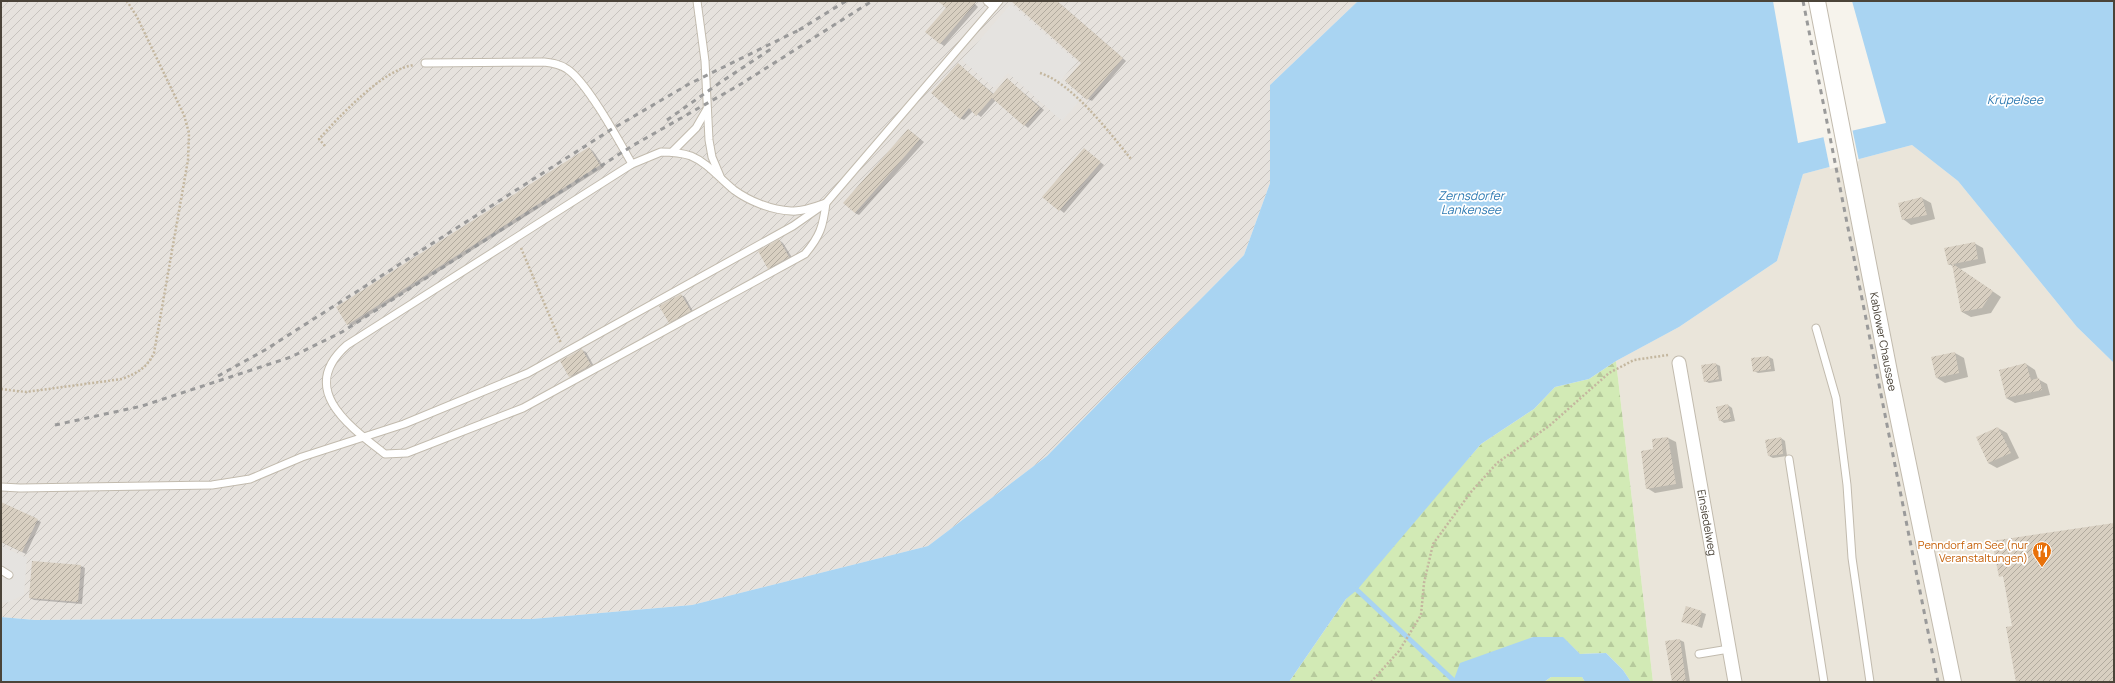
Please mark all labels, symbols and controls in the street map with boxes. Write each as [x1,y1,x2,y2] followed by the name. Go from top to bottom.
[1987,91,2044,108] water label: Krüpelsee
[1438,187,1506,218] water label: Zernsdorfer Lankensee
[1867,291,1901,393] street label: Kablower Chaussee
[1694,488,1721,557] street label: Einsiedelweg
[1918,537,2028,565] place label: Penndorf am See (nur Veranstaltungen)
[2031,540,2053,568] restaurant icon: Penndorf am See (nur Veranstaltungen)

